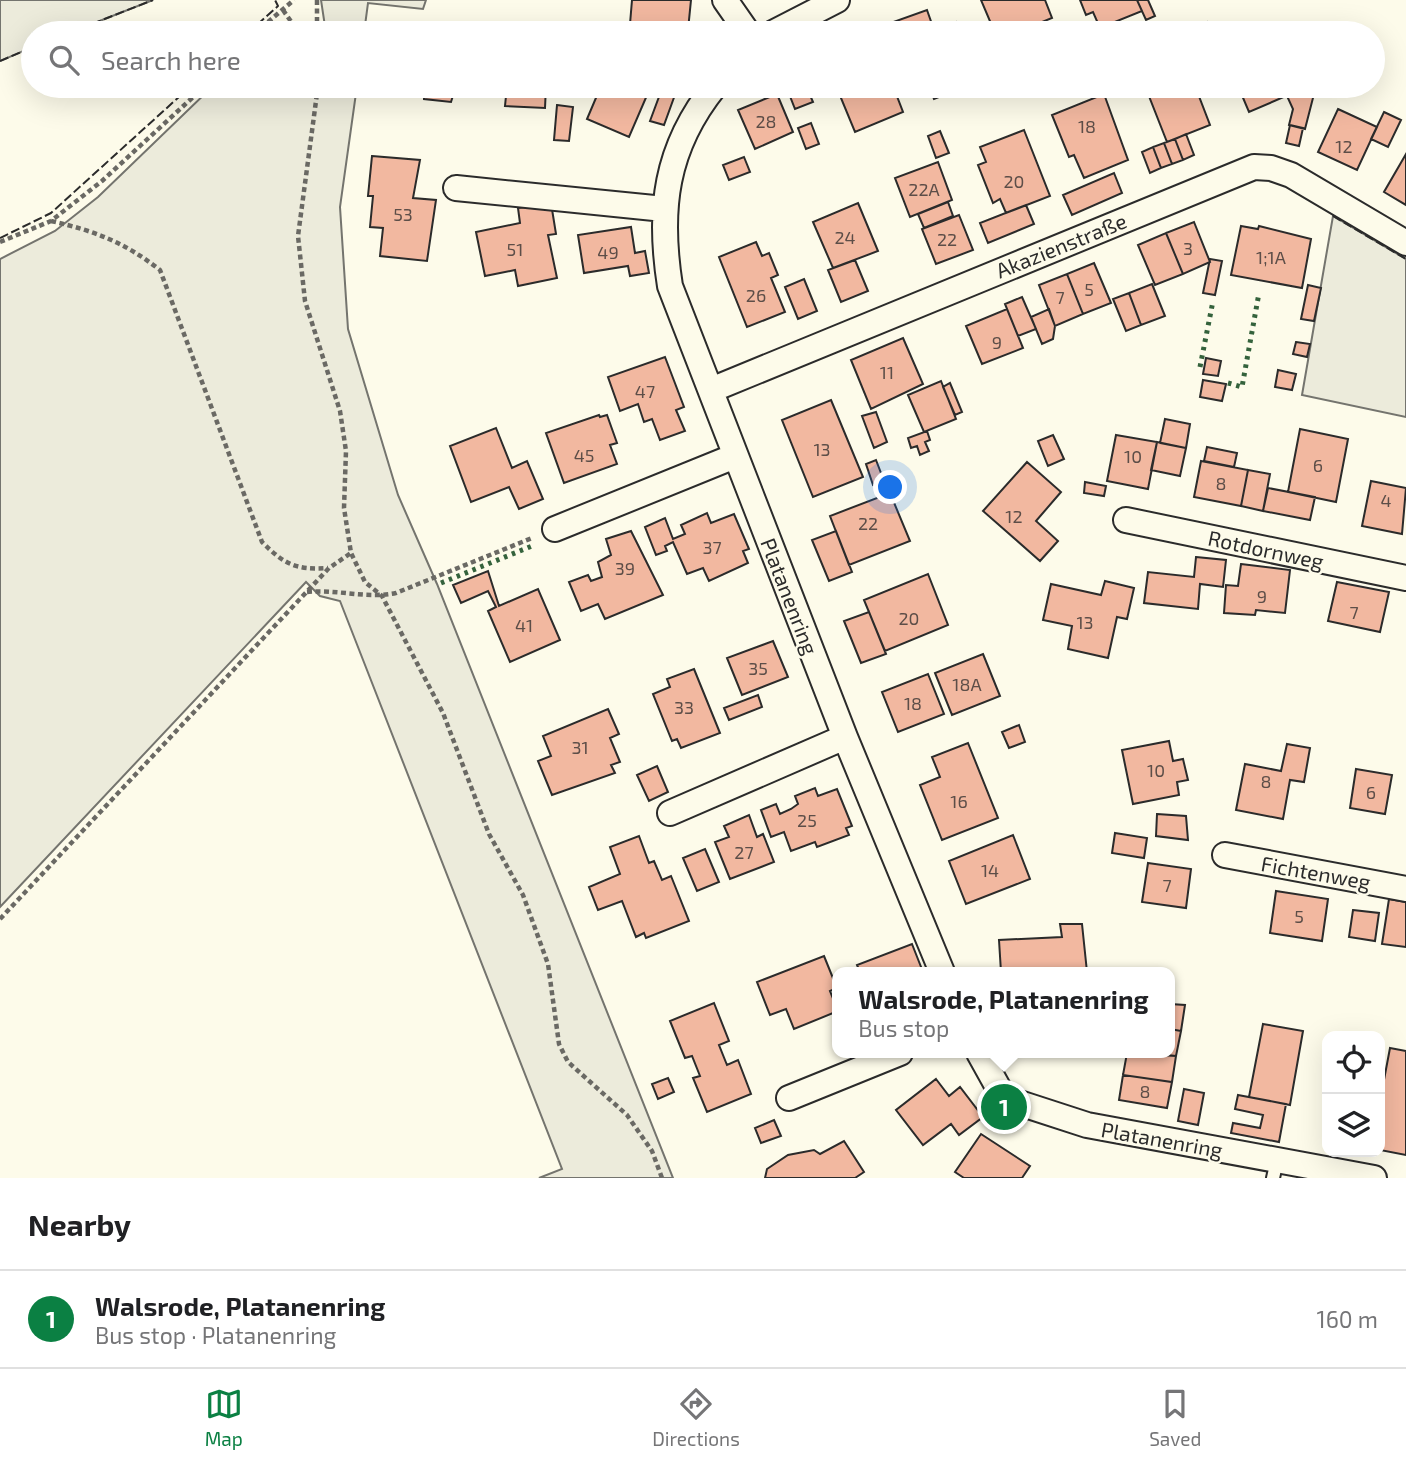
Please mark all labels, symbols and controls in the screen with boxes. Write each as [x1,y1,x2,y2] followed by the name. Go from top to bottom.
[21,21,1385,98] search box
[45,41,83,79] icon: search
[101,44,241,75] text: Search here
[755,110,777,132] house number: 28
[1078,115,1096,137] house number: 18
[1335,135,1353,157] house number: 12
[1004,170,1024,192] house number: 20
[908,178,941,200] house number: 22A
[393,203,413,225] house number: 53
[992,207,1130,283] street label: Akazienstraße
[834,226,856,248] house number: 24
[937,228,957,250] house number: 22
[1183,237,1193,259] house number: 3
[507,238,523,260] house number: 51
[597,241,619,263] house number: 49
[1256,246,1287,268] house number: 1;1A
[1084,278,1094,300] house number: 5
[746,284,766,306] house number: 26
[1055,286,1065,308] house number: 7
[992,331,1002,353] house number: 9
[880,361,894,383] house number: 11
[635,380,655,402] house number: 47
[813,438,831,460] house number: 13
[574,444,594,466] house number: 45
[1124,445,1142,467] house number: 10
[1313,454,1323,476] house number: 6
[873,470,907,504] your location
[1216,472,1226,494] house number: 8
[1380,489,1392,511] house number: 4
[1005,505,1023,527] house number: 12
[858,512,878,534] house number: 22
[1206,525,1326,574] street label: Rotdornweg
[756,534,824,658] street label: Platanenring
[702,536,722,558] house number: 37
[615,557,635,579] house number: 39
[1257,585,1267,607] house number: 9
[1349,601,1359,623] house number: 7
[899,607,919,629] house number: 20
[1076,611,1094,633] house number: 13
[515,614,533,636] house number: 41
[748,657,768,679] house number: 35
[952,673,982,695] house number: 18A
[904,692,922,714] house number: 18
[674,696,694,718] house number: 33
[571,736,589,758] house number: 31
[1147,759,1165,781] house number: 10
[1261,770,1271,792] house number: 8
[1366,781,1376,803] house number: 6
[950,790,968,812] house number: 16
[797,809,817,831] house number: 25
[734,841,754,863] house number: 27
[1259,850,1373,894] street label: Fichtenweg
[981,859,999,881] house number: 14
[1162,874,1172,896] house number: 7
[1294,905,1304,927] house number: 5
[832,967,1175,1058] popup
[858,983,1149,1014] text: Walsrode, Platanenring
[858,1014,949,1042] text: Bus stop
[1322,1031,1385,1157] map controls
[1322,1031,1385,1094] button: locate
[1140,1080,1150,1102] house number: 8
[981,1081,1027,1133] pin: 1
[1322,1094,1385,1157] button: layers
[1099,1116,1225,1162] street label: Platanenring
[28,1206,131,1242] text: Nearby
[95,1290,385,1321] text: Walsrode, Platanenring
[46,1305,56,1333] text: 1
[1317,1305,1378,1333] text: 160 m
[95,1321,336,1349] text: Bus stop · Platanenring
[205,1385,243,1450] tab: Map
[652,1385,740,1450] tab: Directions
[1149,1385,1201,1450] tab: Saved

